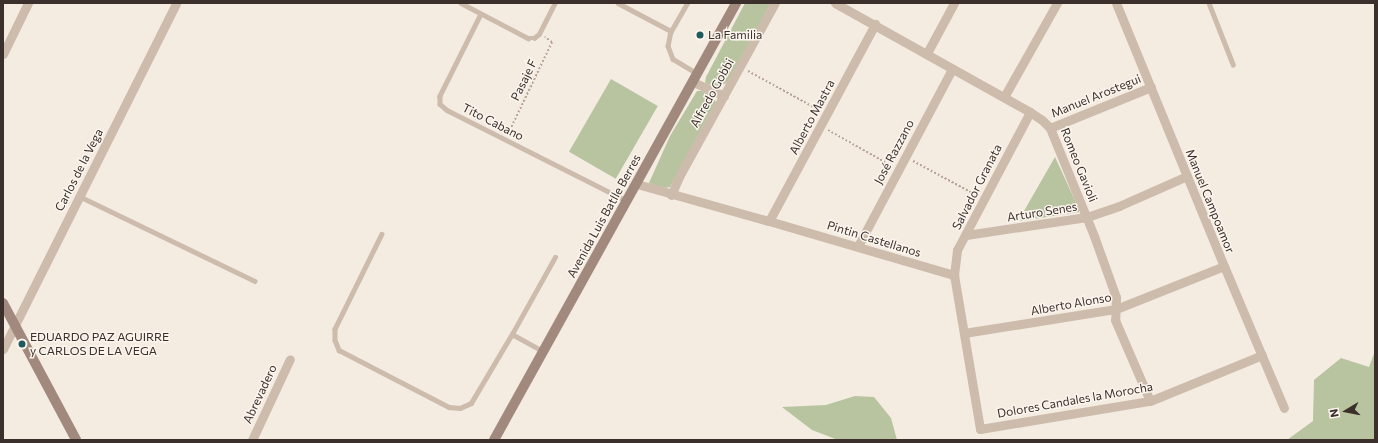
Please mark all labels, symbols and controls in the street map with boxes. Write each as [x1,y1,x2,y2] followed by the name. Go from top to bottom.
[708,28,762,42] place label: La Familia
[695,30,705,40] marker: La Familia
[687,56,737,130] street label: Alfredo Gobbi
[508,57,540,103] street label: Pasaje F
[1049,71,1143,121] street label: Manuel Arostegui
[786,77,838,157] street label: Alberto Mastra
[460,100,526,144] street label: Tito Cabano
[871,117,917,187] street label: José Razzano
[52,126,106,214] street label: Carlos de la Vega
[1058,126,1100,204] street label: Romeo Gavioli
[949,142,1005,232] street label: Salvador Granata
[1183,147,1237,255] street label: Manuel Campoamor
[564,152,644,280] street label: Avenida Luis Batlle Berres
[1006,199,1078,225] street label: Arturo Senes
[825,218,923,260] street label: Pintin Castellanos
[1029,290,1113,318] street label: Alberto Alonso
[30,330,169,358] place label: EDUARDO PAZ AGUIRRE y CARLOS DE LA VEGA
[17,339,27,349] marker: EDUARDO PAZ AGUIRRE y CARLOS DE LA VEGA
[240,362,280,426] street label: Abrevadero
[996,379,1154,421] street label: Dolores Candales la Morocha
[1326,391,1366,431] north arrow
[1327,408,1341,418] text: N

